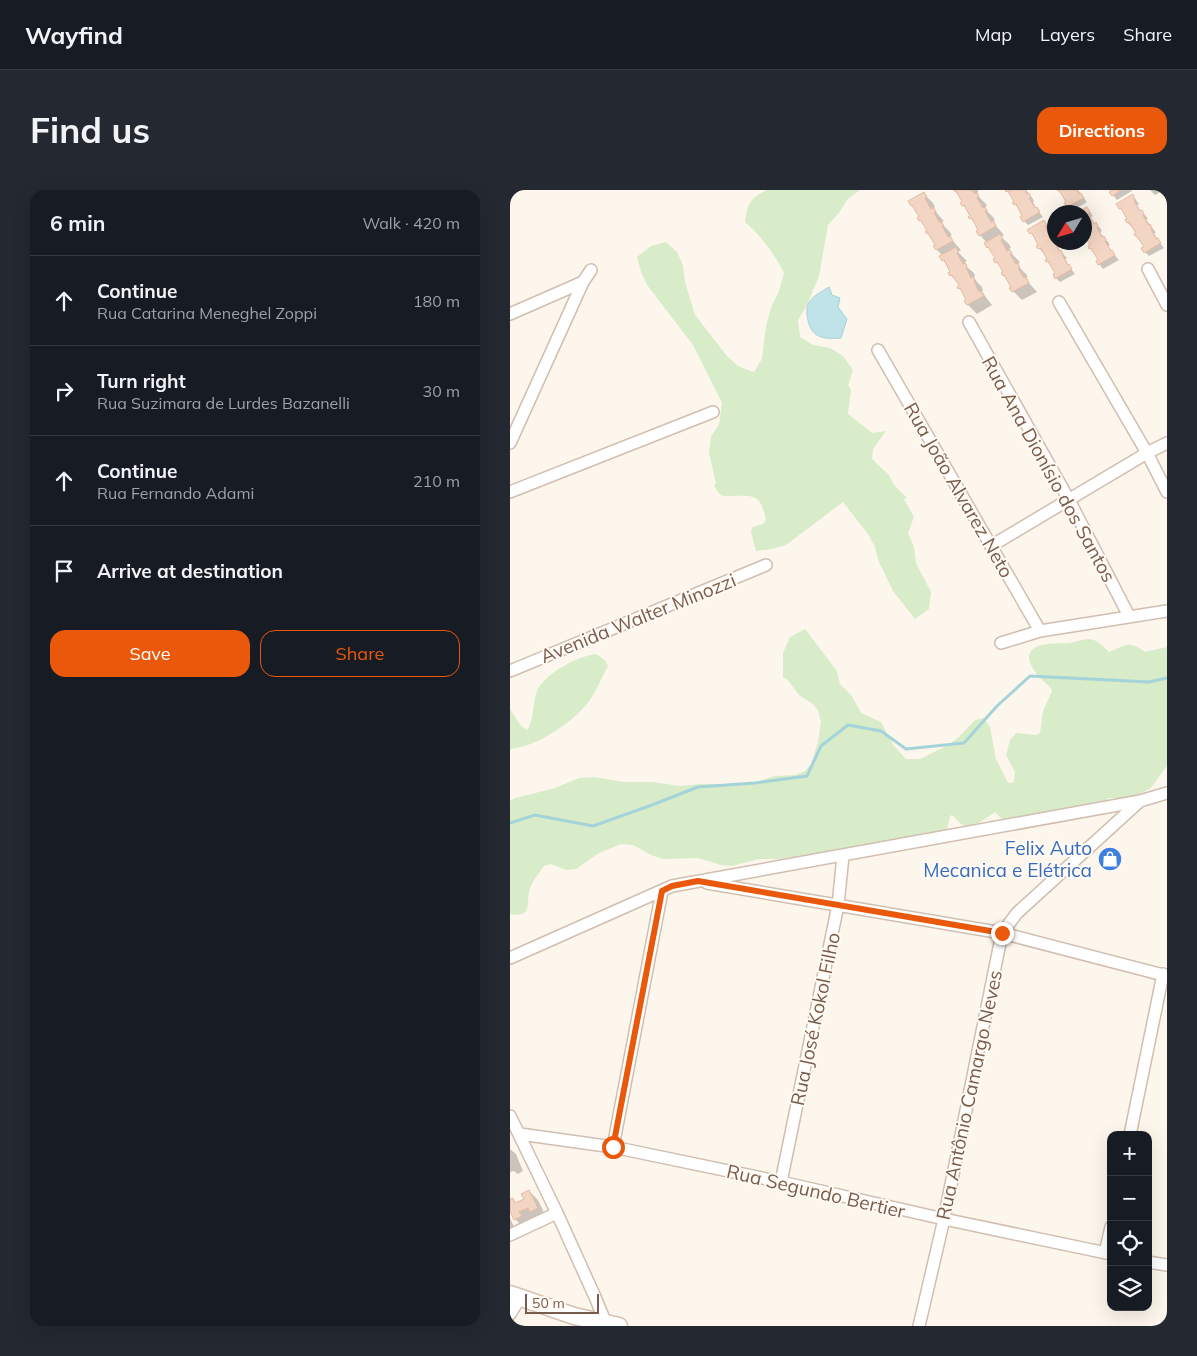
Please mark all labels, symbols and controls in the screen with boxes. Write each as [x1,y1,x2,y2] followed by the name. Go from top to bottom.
[25,20,123,50] text: Wayfind
[975,23,1012,46] text: Map
[1040,23,1095,46] text: Layers
[1123,23,1172,46] text: Share
[1037,107,1167,154] button: Directions
[30,108,150,152] text: Find us
[1047,205,1092,250] north arrow
[50,210,105,236] text: 6 min
[362,213,460,233] text: Walk · 420 m
[97,279,177,303] text: Continue
[50,287,78,315] icon: ahead
[413,291,460,311] text: 180 m
[97,303,317,323] text: Rua Catarina Meneghel Zoppi
[977,352,1121,586] street label: Rua Ana Dionísio dos Santos
[97,369,186,393] text: Turn right
[50,377,78,405] icon: right
[423,381,460,401] text: 30 m
[97,393,350,413] text: Rua Suzimara de Lurdes Bazanelli
[899,398,1019,582] street label: Rua João Alvarez Neto
[97,459,177,483] text: Continue
[50,467,78,495] icon: ahead
[413,471,460,491] text: 210 m
[97,483,254,503] text: Rua Fernando Adami
[50,557,78,585] icon: arrive
[97,559,283,583] text: Arrive at destination
[537,568,739,668] street label: Avenida Walter Minozzi
[50,630,250,677] button: Save
[260,630,460,677] button: Share
[923,836,1092,882] place label: Felix Auto Mecanica e Elétrica
[1097,846,1123,872] shop icon: Felix Auto Mecanica e Elétrica
[991,922,1014,945] route end
[785,930,845,1108] street label: Rua José Kokol Filho
[931,968,1007,1222] street label: Rua Antônio Camargo Neves
[1107,1131,1152,1311] map controls
[1107,1131,1152,1176] button: +
[602,1136,625,1159] route start
[724,1159,908,1223] street label: Rua Segundo Bertier
[1107,1176,1152,1221] button: −
[1107,1221,1152,1266] button: locate
[1107,1266,1152,1311] button: layers
[525,1291,599,1314] scale bar
[532,1294,565,1312] text: 50 m

